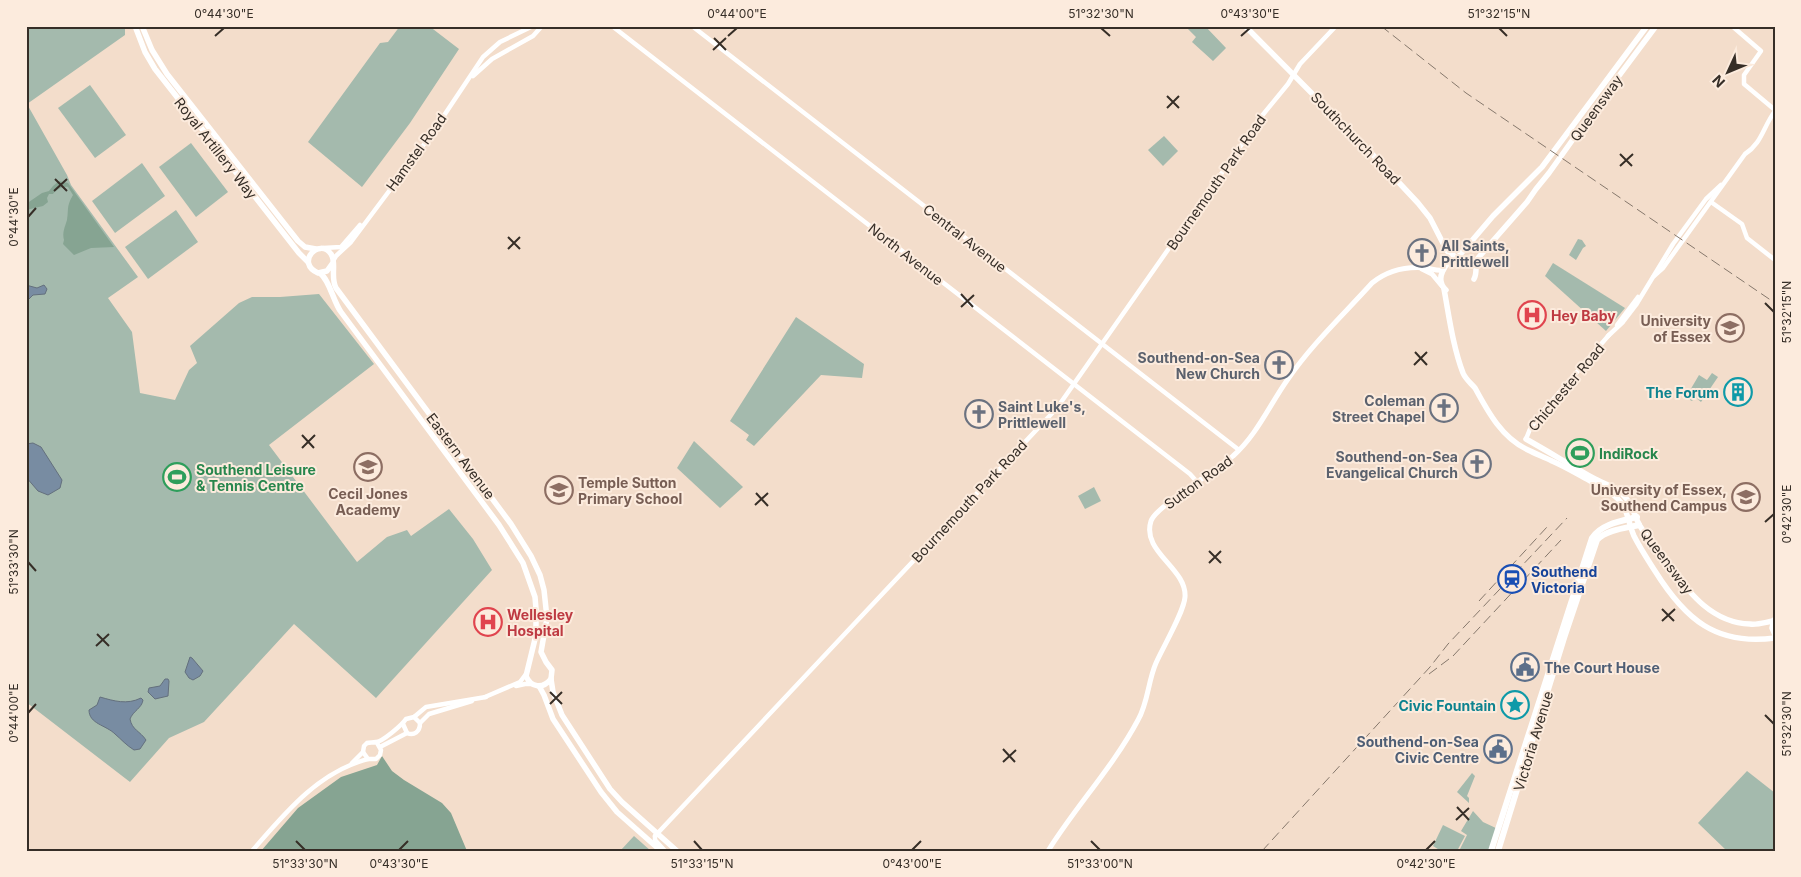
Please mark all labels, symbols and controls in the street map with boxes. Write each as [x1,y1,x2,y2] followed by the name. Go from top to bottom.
[194,6,254,21] text: 0°44'30"E
[707,6,767,21] text: 0°44'00"E
[1068,6,1134,21] text: 51°32'30"N
[1220,6,1280,21] text: 0°43'30"E
[1468,6,1530,21] text: 51°32'15"N
[1704,48,1754,98] north arrow
[1566,71,1626,145] street label: Queensway
[1708,72,1728,91] text: N
[1307,88,1405,188] street label: Southchurch Road
[171,94,261,202] street label: Royal Artillery Way
[382,110,450,194] street label: Hamstel Road
[1163,111,1269,253] street label: Bournemouth Park Road
[6,187,21,247] text: 0°44'30"E
[920,200,1010,276] street label: Central Avenue
[865,219,947,289] street label: North Avenue
[1441,237,1510,270] place label: All Saints, Prittlewell
[1407,238,1437,268] church icon: All Saints, Prittlewell
[1779,281,1794,343] text: 51°32'15"N
[1517,300,1547,330] hospital icon: Hey Baby
[1551,307,1616,324] place label: Hey Baby
[1641,312,1712,345] place label: University of Essex
[1715,313,1745,343] school or university icon: University of Essex
[1524,340,1608,434] street label: Chichester Road
[1138,349,1260,382] place label: Southend-on-Sea New Church
[1264,350,1294,380] church icon: Southend-on-Sea New Church
[1723,377,1753,407] building icon: The Forum
[1646,384,1719,401] place label: The Forum
[1332,392,1425,425] place label: Coleman Street Chapel
[1429,393,1459,423] church icon: Coleman Street Chapel
[998,398,1086,431] place label: Saint Luke's, Prittlewell
[964,399,994,429] church icon: Saint Luke's, Prittlewell
[423,410,499,502] street label: Eastern Avenue
[908,436,1030,566] street label: Bournemouth Park Road
[1565,438,1595,468] sports icon: IndiRock
[1599,445,1659,462] place label: IndiRock
[1326,448,1458,481] place label: Southend-on-Sea Evangelical Church
[1462,449,1492,479] church icon: Southend-on-Sea Evangelical Church
[353,452,383,482] school or university icon: Cecil Jones Academy
[1161,452,1235,512] street label: Sutton Road
[196,461,316,494] place label: Southend Leisure & Tennis Centre
[162,462,192,492] sports icon: Southend Leisure & Tennis Centre
[578,474,682,507] place label: Temple Sutton Primary School
[544,475,574,505] school or university icon: Temple Sutton Primary School
[1591,481,1727,514] place label: University of Essex, Southend Campus
[1731,482,1761,512] school or university icon: University of Essex, Southend Campus
[328,485,408,518] place label: Cecil Jones Academy
[1779,485,1794,543] text: 0°42'30"E
[1637,525,1697,597] street label: Queensway
[6,529,21,595] text: 51°33'30"N
[1531,563,1597,596] place label: Southend Victoria
[1497,564,1527,594] station icon: Southend Victoria
[507,606,574,639] place label: Wellesley Hospital
[473,607,503,637] hospital icon: Wellesley Hospital
[1510,652,1540,682] public building icon: The Court House
[1544,659,1660,676] place label: The Court House
[6,683,21,743] text: 0°44'00"E
[1510,689,1556,793] street label: Victoria Avenue
[1500,690,1530,720] place icon: Civic Fountain
[1779,691,1794,757] text: 51°32'30"N
[1398,697,1496,714] place label: Civic Fountain
[1357,733,1479,766] place label: Southend-on-Sea Civic Centre
[1483,734,1513,764] public building icon: Southend-on-Sea Civic Centre
[272,856,338,871] text: 51°33'30"N
[369,856,429,871] text: 0°43'30"E
[671,856,733,871] text: 51°33'15"N
[882,856,942,871] text: 0°43'00"E
[1067,856,1133,871] text: 51°33'00"N
[1397,856,1455,871] text: 0°42'30"E

